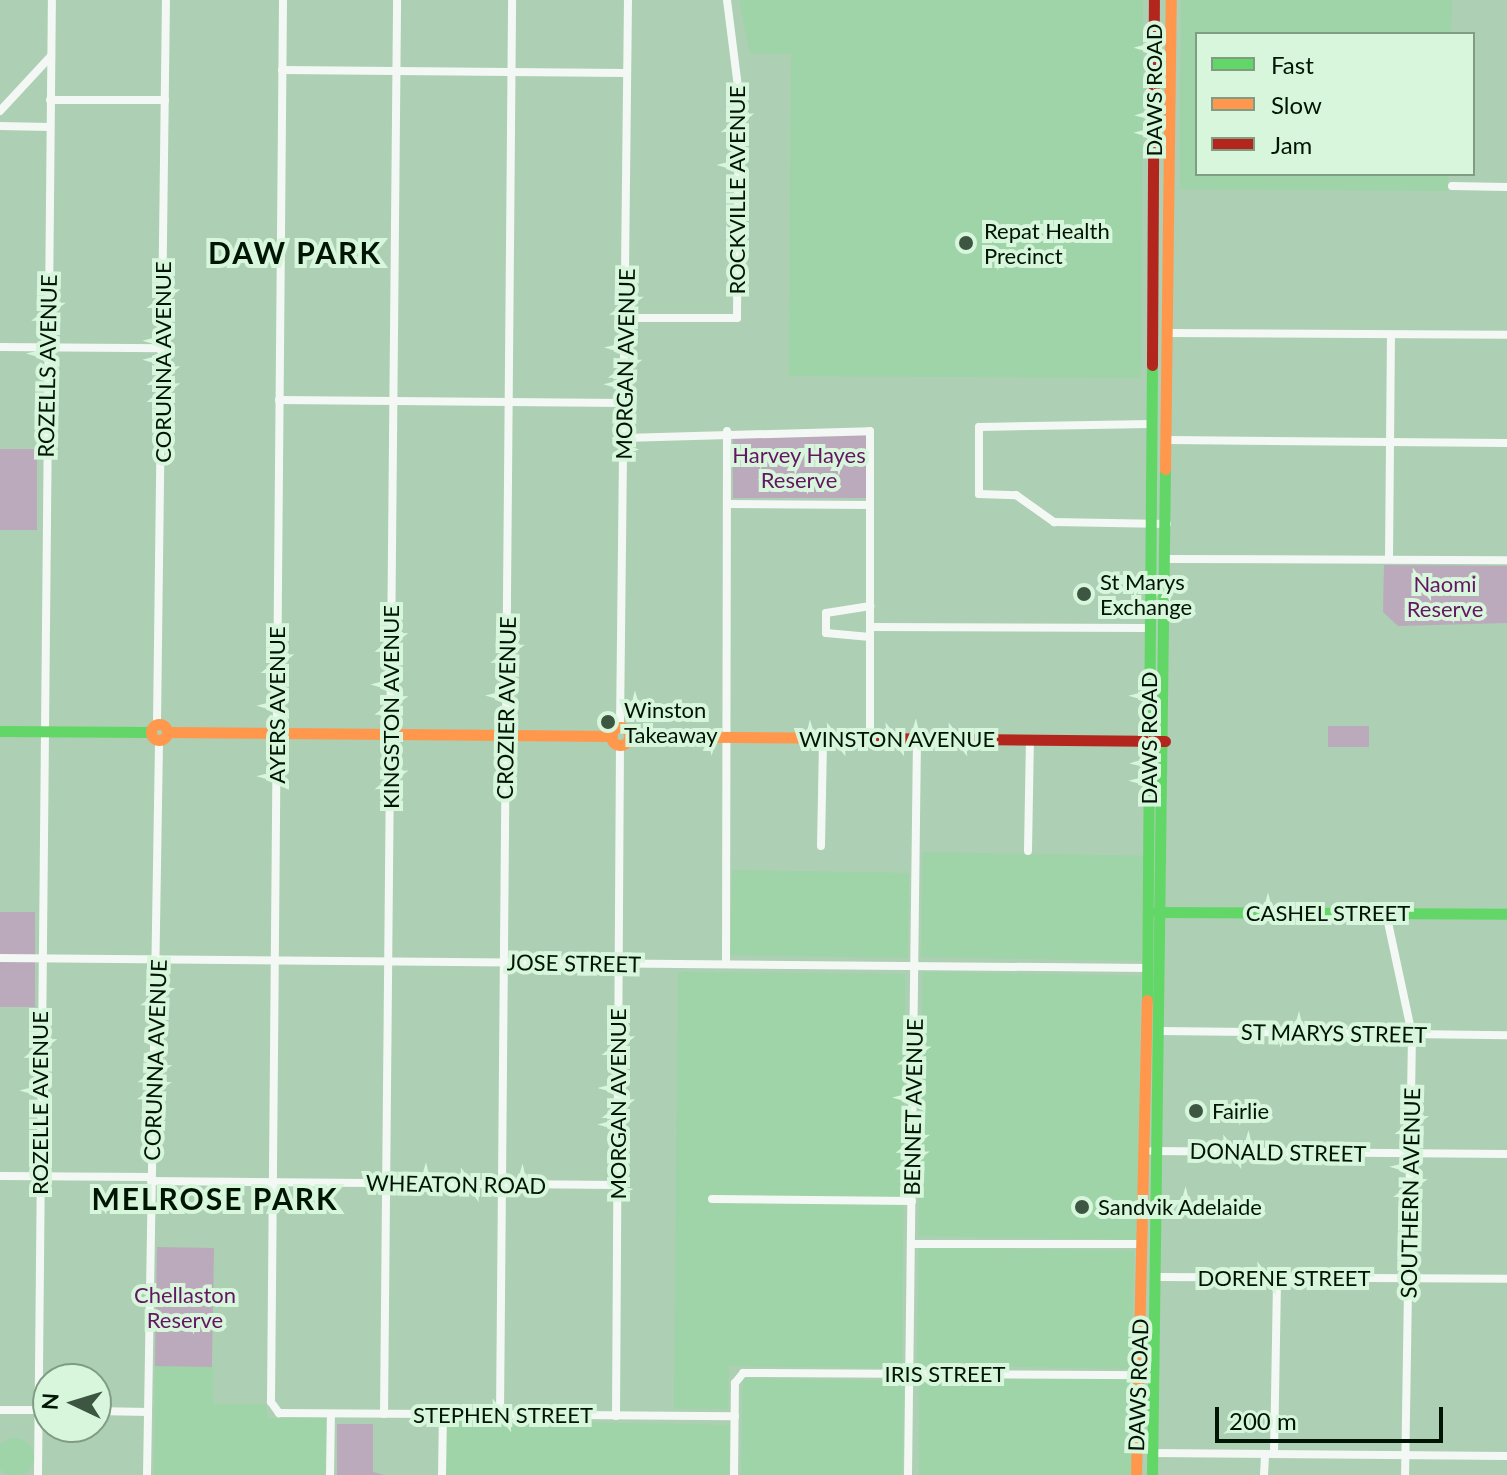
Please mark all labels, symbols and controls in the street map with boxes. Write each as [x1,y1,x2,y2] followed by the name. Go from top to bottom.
[1141,24,1167,156] street label: DAWS ROAD
[1195,32,1475,176] legend
[1271,50,1314,79] text: Fast
[724,85,750,295] street label: ROCKVILLE AVENUE
[1271,90,1322,119] text: Slow
[1271,130,1312,159] text: Jam
[984,217,1110,268] place label: Repat Health Precinct
[955,232,977,254] marker: Repat Health Precinct
[208,234,382,270] district label: DAW PARK
[150,261,176,463] street label: CORUNNA AVENUE
[610,268,640,460] street label: MORGAN AVENUE
[32,274,62,458] street label: ROZELLS AVENUE
[732,441,866,492] park label: Harvey Hayes Reserve
[1100,568,1192,620] place label: St Marys Exchange
[1407,570,1483,622] park label: Naomi Reserve
[1075,585,1093,603] marker: St Marys Exchange
[378,605,404,809] street label: KINGSTON AVENUE
[491,616,521,800] street label: CROZIER AVENUE
[264,626,290,784] street label: AYERS AVENUE
[1136,672,1162,804] street label: DAWS ROAD
[624,696,718,748] place label: Winston Takeaway
[599,713,617,731] marker: Winston Takeaway
[799,726,995,752] street label: WINSTON AVENUE
[1245,900,1411,926] street label: CASHEL STREET
[507,949,641,977] street label: JOSE STREET
[138,958,172,1162] street label: CORUNNA AVENUE
[605,1008,631,1200] street label: MORGAN AVENUE
[27,1011,53,1195] street label: ROZELLE AVENUE
[898,1017,928,1197] street label: BENNET AVENUE
[1240,1018,1428,1048] street label: ST MARYS STREET
[1395,1087,1425,1299] street label: SOUTHERN AVENUE
[1212,1098,1269,1124] place label: Fairlie
[1187,1102,1205,1120] marker: Fairlie
[1189,1137,1367,1167] street label: DONALD STREET
[366,1169,546,1199] street label: WHEATON ROAD
[91,1180,339,1216] district label: MELROSE PARK
[1098,1194,1263,1220] place label: Sandvik Adelaide
[1073,1198,1091,1216] marker: Sandvik Adelaide
[1197,1265,1371,1291] street label: DORENE STREET
[134,1281,236,1332] park label: Chellaston Reserve
[1122,1318,1154,1452] street label: DAWS ROAD
[885,1361,1005,1387] street label: IRIS STREET
[32,1363,112,1443] north arrow
[1219,1391,1447,1441] scale bar
[35,1392,64,1411] text: N
[413,1402,593,1428] street label: STEPHEN STREET
[1229,1406,1297,1435] text: 200 m

